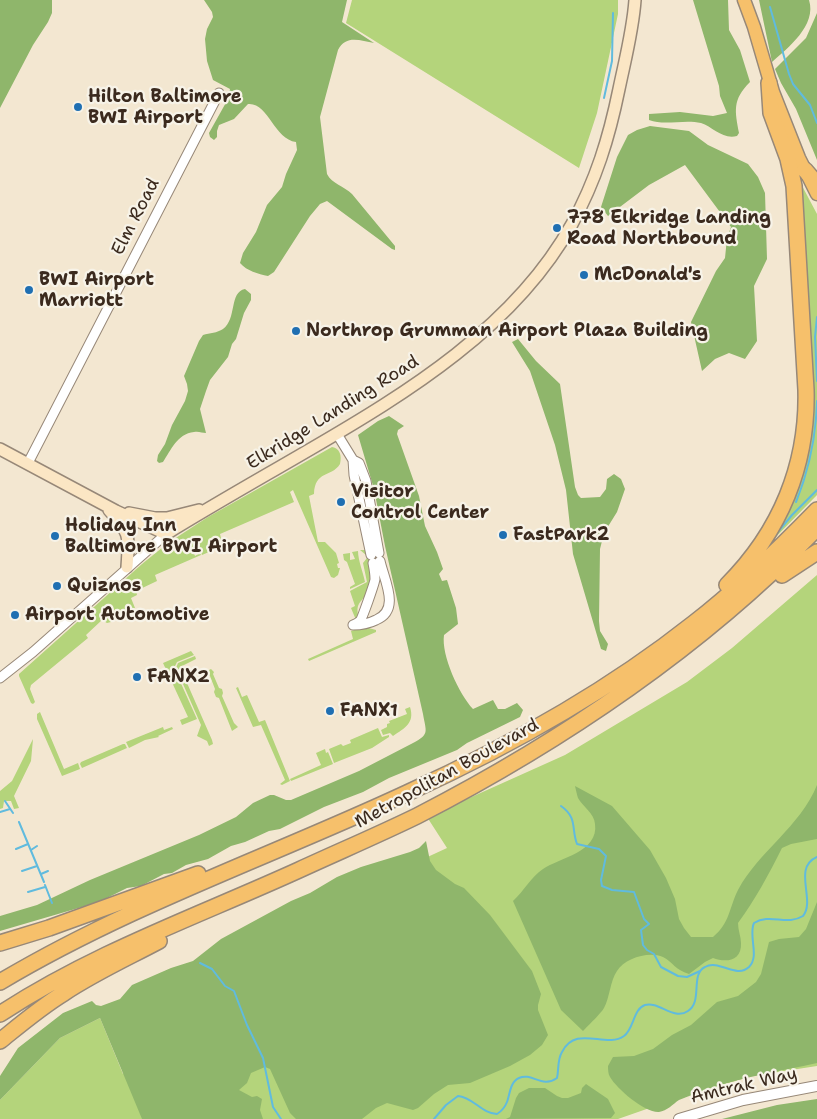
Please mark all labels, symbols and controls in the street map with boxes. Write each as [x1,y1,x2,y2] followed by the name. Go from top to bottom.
[88,86,242,128] place label: Hilton Baltimore BWI Airport
[72,101,84,113] marker: Hilton Baltimore BWI Airport
[107,175,165,259] street label: Elm Road
[567,207,771,250] place label: 778 Elkridge Landing Road Northbound
[551,222,563,234] marker: 778 Elkridge Landing Road Northbound
[594,264,701,286] place label: McDonald's
[39,269,154,312] place label: BWI Airport Marriott
[578,269,590,281] marker: McDonald's
[23,284,35,296] marker: BWI Airport Marriott
[306,320,708,342] place label: Northrop Grumman Airport Plaza Building
[290,325,302,337] marker: Northrop Grumman Airport Plaza Building
[243,351,423,475] street label: Elkridge Landing Road
[351,481,489,524] place label: Visitor Control Center
[335,496,347,508] marker: Visitor Control Center
[65,515,277,558] place label: Holiday Inn Baltimore BWI Airport
[513,524,609,546] place label: FastPark2
[497,529,509,541] marker: FastPark2
[49,530,61,542] marker: Holiday Inn Baltimore BWI Airport
[67,575,141,597] place label: Quiznos
[51,580,63,592] marker: Quiznos
[25,604,210,626] place label: Airport Automotive
[9,609,21,621] marker: Airport Automotive
[147,666,210,688] place label: FANX2
[131,671,143,683] marker: FANX2
[340,700,398,722] place label: FANX1
[324,705,336,717] marker: FANX1
[351,714,543,834] street label: Metropolitan Boulevard
[689,1063,799,1109] street label: Amtrak Way

